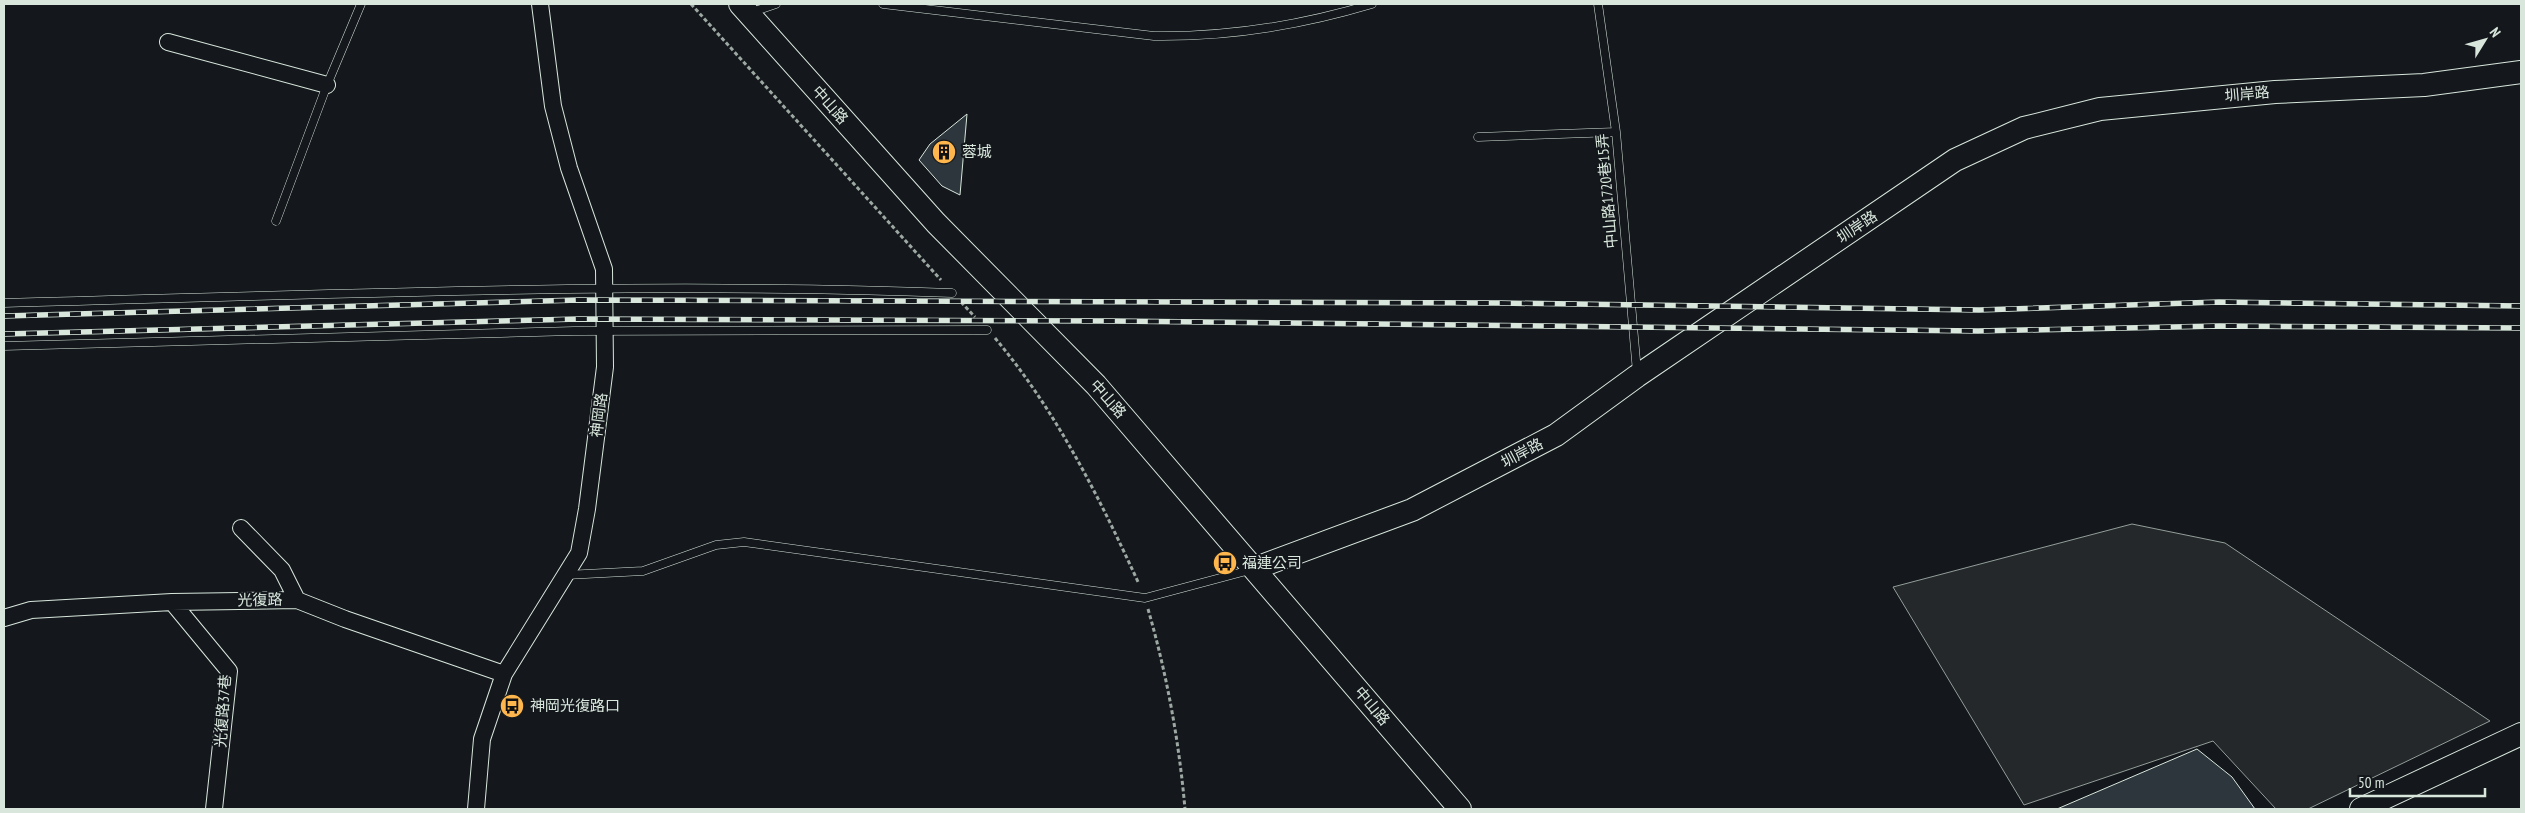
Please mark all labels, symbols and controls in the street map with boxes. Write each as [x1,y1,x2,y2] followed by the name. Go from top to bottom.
[2460,15,2510,65] north arrow
[2486,24,2505,41] text: N
[808,82,852,128] street label: 中山路
[2224,82,2270,105] street label: 圳岸路
[1592,133,1621,249] street label: 中山路1720巷15弄
[931,139,957,165] building icon: 蓉城
[962,142,992,161] place label: 蓉城
[1833,206,1881,247] street label: 圳岸路
[1086,376,1130,422] street label: 中山路
[586,391,611,438] street label: 神岡路
[1497,434,1546,472] street label: 圳岸路
[1212,550,1238,576] bus stop icon: 福連公司
[1242,553,1302,572] place label: 福連公司
[237,590,283,609] street label: 光復路
[210,674,235,748] street label: 光復路37巷
[1351,682,1394,729] street label: 中山路
[499,693,525,719] bus stop icon: 神岡光復路口
[530,696,620,715] place label: 神岡光復路口
[2350,766,2485,798] scale bar
[2358,773,2384,792] text: 50 m

